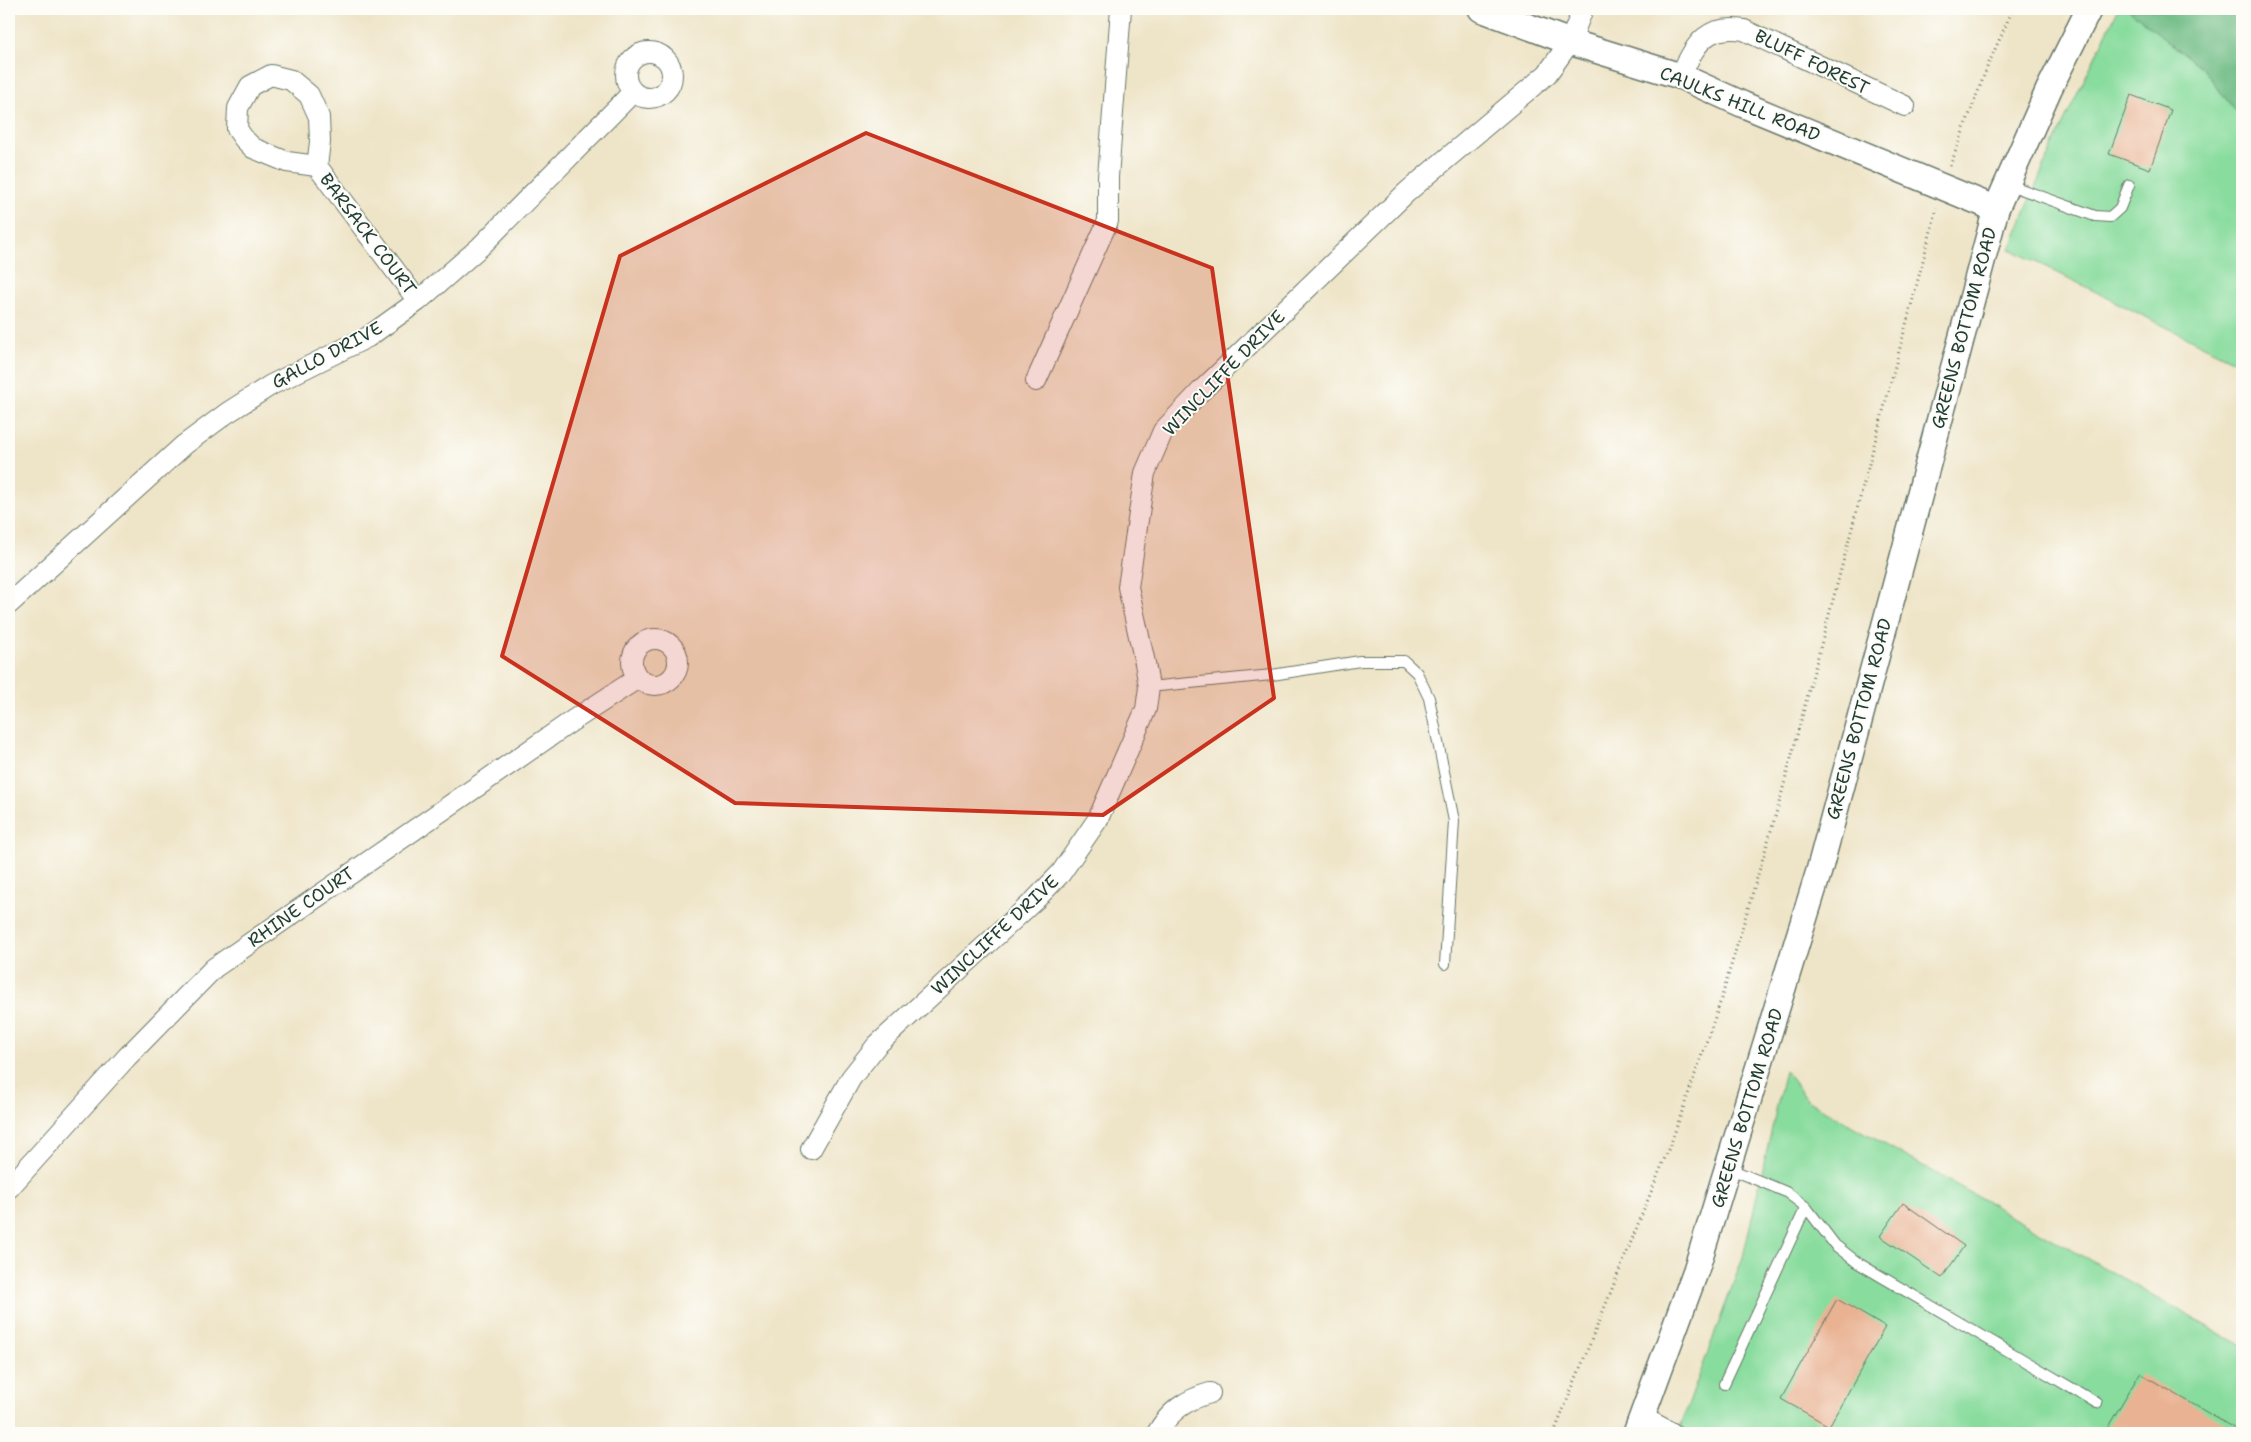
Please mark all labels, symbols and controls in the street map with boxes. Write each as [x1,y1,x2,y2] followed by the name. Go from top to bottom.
[1751,24,1873,100] street label: BLUFF FOREST
[1656,61,1824,147] street label: CAULKS HILL ROAD
[314,168,422,300] street label: BARSACK COURT
[1926,225,2002,431] street label: GREENS BOTTOM ROAD
[1158,305,1290,441] street label: WINCLIFFE DRIVE
[267,316,387,394] street label: GALLO DRIVE
[1821,616,1897,822] street label: GREENS BOTTOM ROAD
[243,861,359,953] street label: RHINE COURT
[926,870,1064,1000] street label: WINCLIFFE DRIVE
[1705,1005,1789,1211] street label: GREENS BOTTOM ROAD

